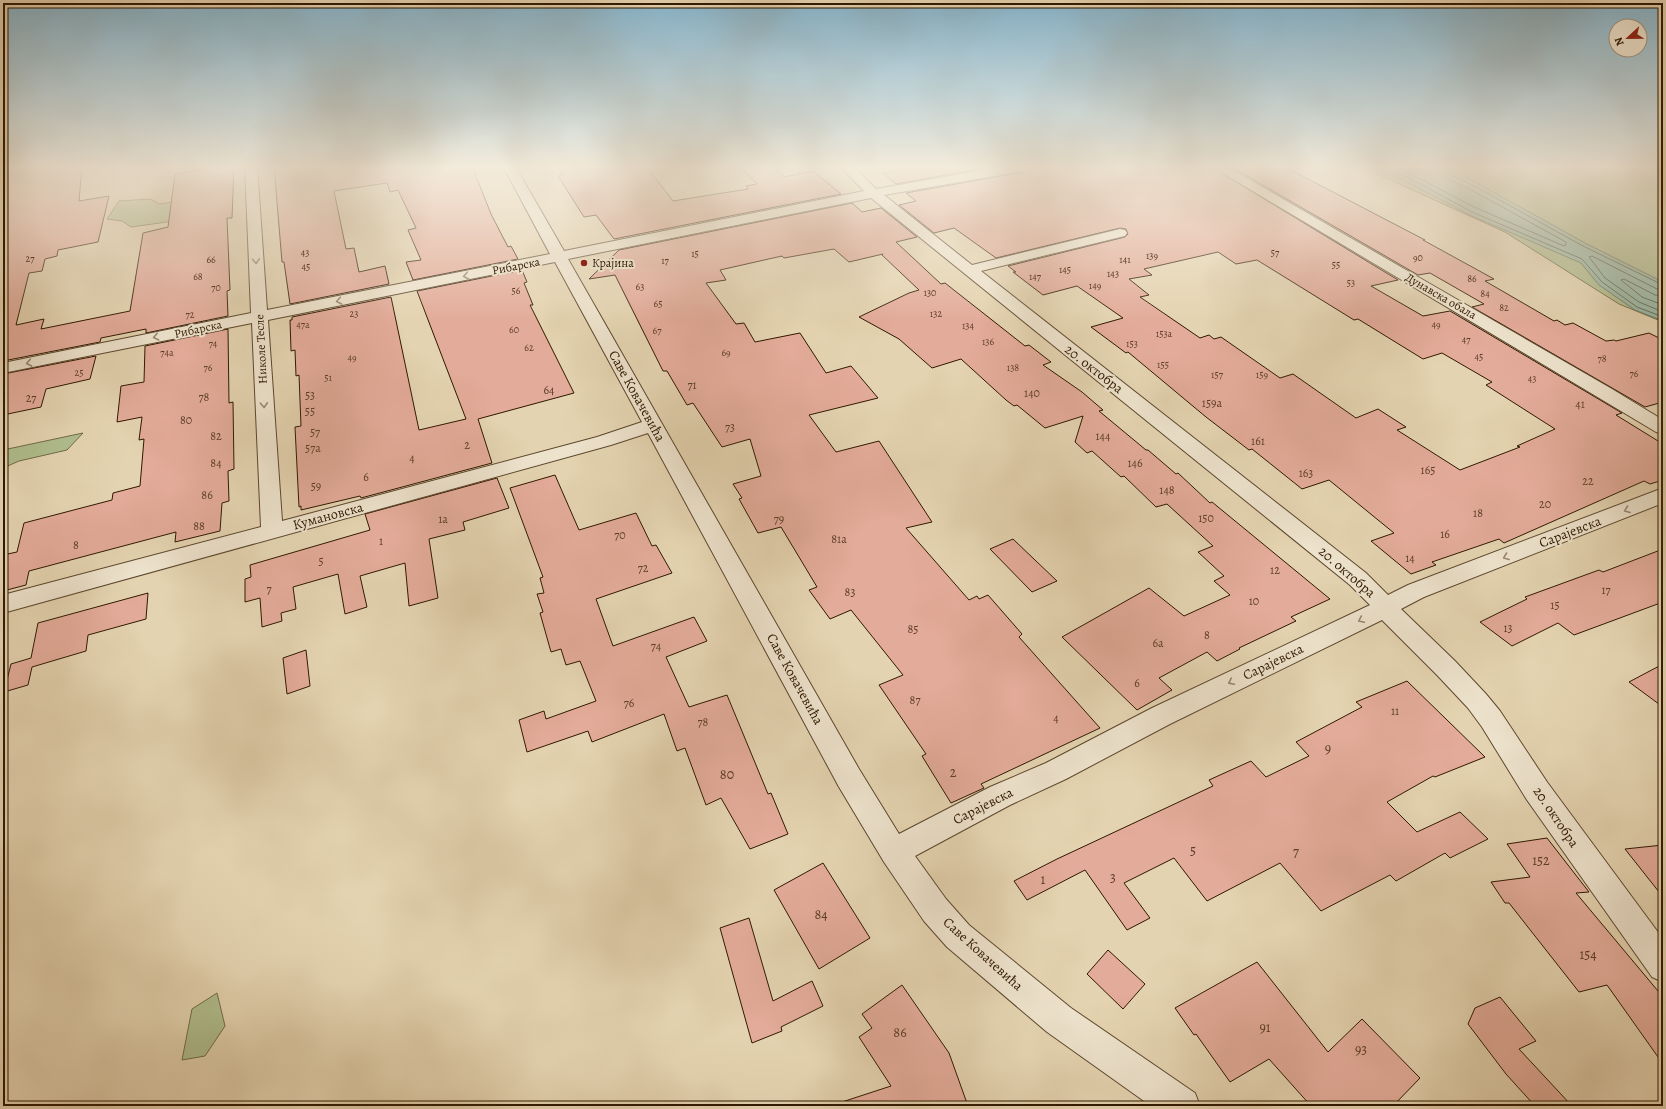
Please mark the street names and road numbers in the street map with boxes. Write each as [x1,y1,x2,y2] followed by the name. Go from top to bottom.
[491,253,542,278] street label: Рибарска
[1402,269,1480,323] street label: Дунавска обала
[251,314,271,384] street label: Николе Тесле
[173,316,224,342] street label: Рибарска
[1061,340,1128,398] street label: 20. октобра
[604,347,670,446] street label: Саве Ковачевића
[291,497,366,535] street label: Кумановска
[1536,511,1604,553] street label: Сарајевска
[1314,542,1380,602] street label: 20. октобра
[762,630,828,729] street label: Саве Ковачевића
[1240,639,1307,685] street label: Сарајевска
[950,783,1017,829] street label: Сарајевска
[1529,783,1584,852] street label: 20. октобра
[939,913,1028,995] street label: Саве Ковачевића

